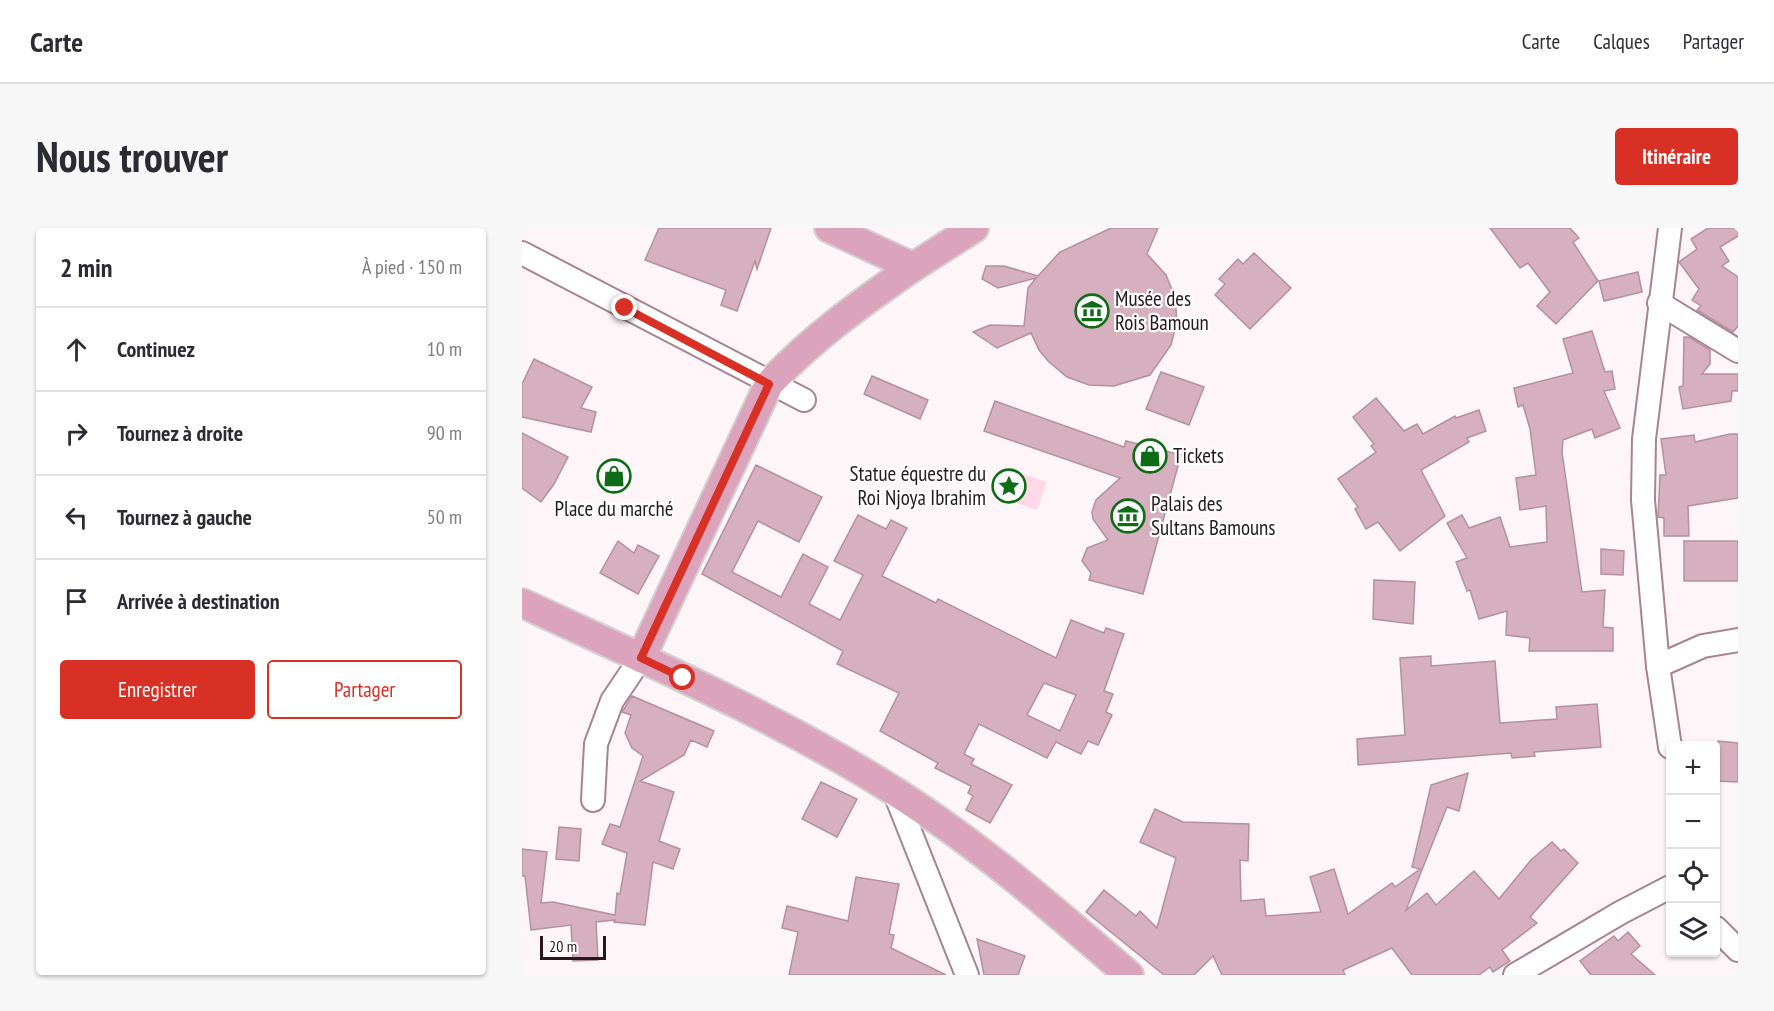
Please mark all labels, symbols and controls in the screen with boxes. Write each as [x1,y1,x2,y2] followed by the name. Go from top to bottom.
[30,23,83,60] text: Carte
[1522,28,1560,55] text: Carte
[1593,28,1650,55] text: Calques
[1683,28,1744,55] text: Partager
[1615,128,1738,185] button: Itinéraire
[36,129,228,184] text: Nous trouver
[60,251,113,284] text: 2 min
[362,254,462,280] text: À pied · 150 m
[1115,285,1209,336] place label: Musée des Rois Bamoun
[1074,293,1110,329] museum icon: Musée des Rois Bamoun
[611,294,637,320] route end
[60,333,93,366] icon: ahead
[117,335,195,363] text: Continuez
[427,336,462,362] text: 10 m
[60,417,93,450] icon: right
[117,419,243,447] text: Tournez à droite
[427,420,462,446] text: 90 m
[1132,438,1168,474] shop icon: Tickets
[1173,442,1224,469] place label: Tickets
[596,458,632,494] shop icon: Place du marché
[850,460,986,511] place label: Statue équestre du Roi Njoya Ibrahim
[991,468,1027,504] place icon: Statue équestre du Roi Njoya Ibrahim
[1151,490,1275,541] place label: Palais des Sultans Bamouns
[555,495,673,522] place label: Place du marché
[1110,498,1146,534] museum icon: Palais des Sultans Bamouns
[60,501,93,534] icon: left
[117,503,252,531] text: Tournez à gauche
[427,504,462,530] text: 50 m
[60,585,93,618] icon: arrive
[117,587,280,615] text: Arrivée à destination
[60,660,255,719] button: Enregistrer
[267,660,462,719] button: Partager
[669,664,695,690] route start
[1666,741,1720,957] map controls
[1666,741,1720,795] button: +
[1666,795,1720,849] button: −
[1666,849,1720,903] button: locate
[1666,903,1720,957] button: layers
[540,933,606,960] scale bar
[549,936,577,956] text: 20 m

